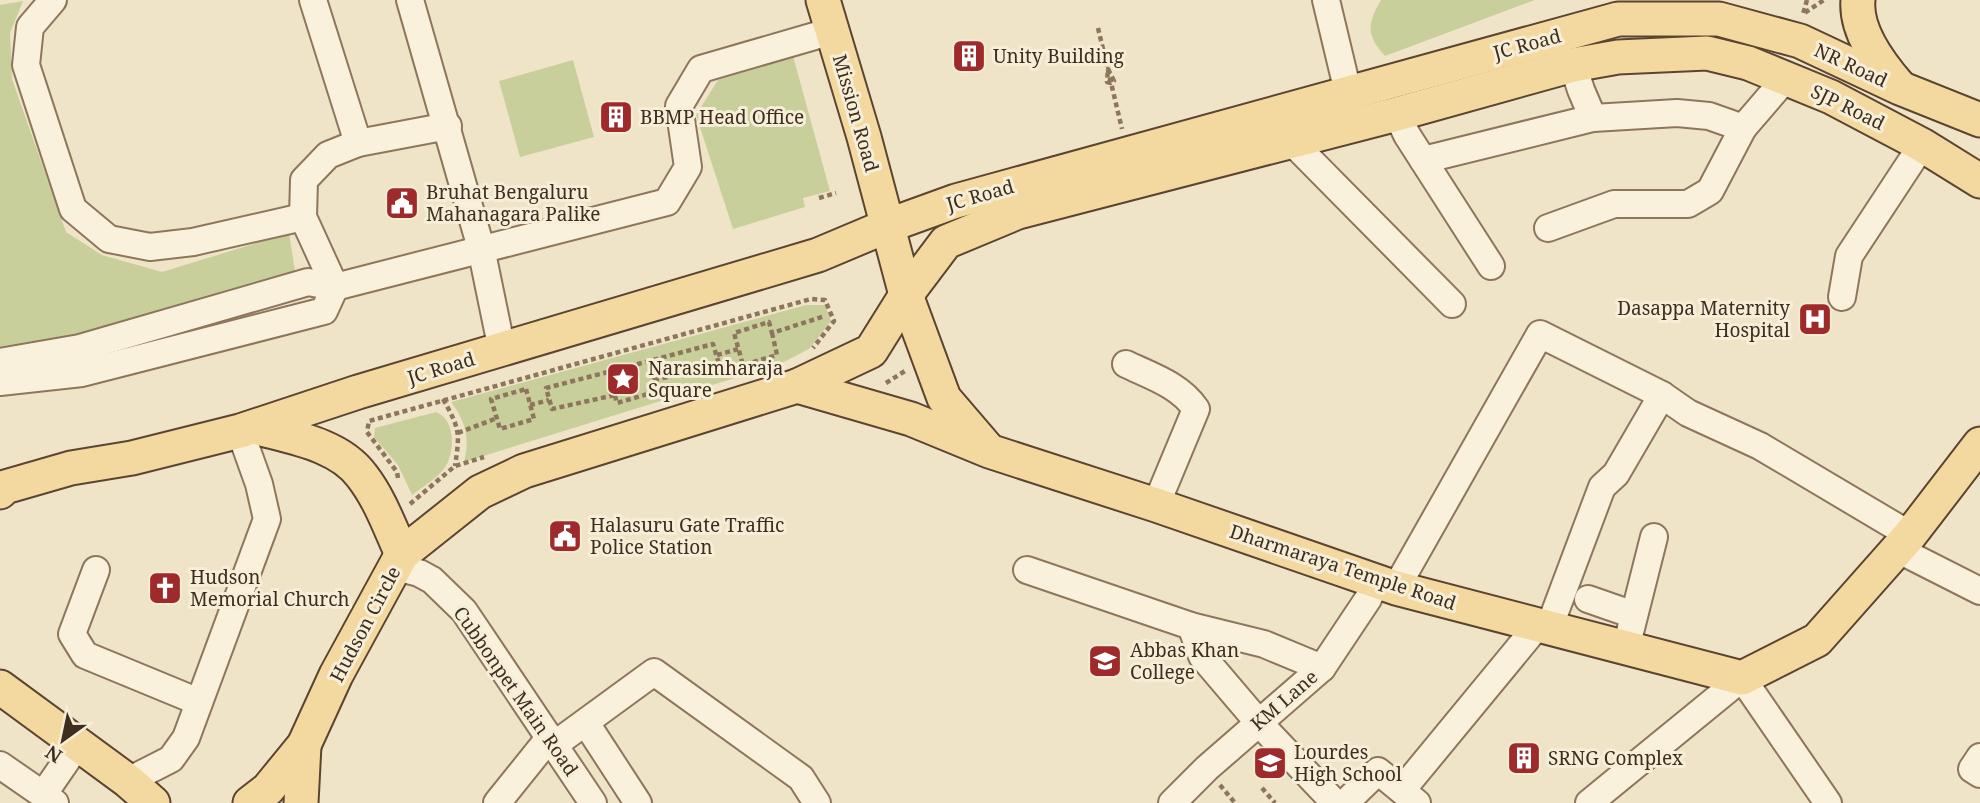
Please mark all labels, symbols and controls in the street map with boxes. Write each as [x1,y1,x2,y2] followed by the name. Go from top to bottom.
[1489,22,1564,66] street label: JC Road
[950,37,988,75] building icon: Unity Building
[1810,37,1892,93] street label: NR Road
[993,43,1124,69] place label: Unity Building
[827,51,885,175] street label: Mission Road
[1807,78,1890,136] street label: SJP Road
[597,98,635,136] building icon: BBMP Head Office
[640,104,804,130] place label: BBMP Head Office
[942,173,1017,217] street label: JC Road
[426,179,600,227] place label: Bruhat Bengaluru Mahanagara Palike
[383,184,421,222] public building icon: Bruhat Bengaluru Mahanagara Palike
[1617,295,1790,343] place label: Dasappa Maternity Hospital
[1796,300,1834,338] hospital icon: Dasappa Maternity Hospital
[403,345,478,391] street label: JC Road
[648,355,784,403] place label: Narasimharaja Square
[604,360,642,398] place icon: Narasimharaja Square
[590,512,784,560] place label: Halasuru Gate Traffic Police Station
[546,517,584,555] public building icon: Halasuru Gate Traffic Police Station
[1226,518,1460,616] street label: Dharmaraya Temple Road
[324,562,406,686] street label: Hudson Circle
[190,564,350,612] place label: Hudson Memorial Church
[146,569,184,607] church icon: Hudson Memorial Church
[448,601,585,781] street label: Cubbonpet Main Road
[1130,637,1239,685] place label: Abbas Khan College
[1086,642,1124,680] school or university icon: Abbas Khan College
[1245,664,1323,736] street label: KM Lane
[28,705,98,775] north arrow
[40,739,67,769] text: N
[1294,739,1402,787] place label: Lourdes High School
[1505,739,1543,777] building icon: SRNG Complex
[1251,744,1289,782] school or university icon: Lourdes High School
[1548,745,1683,771] place label: SRNG Complex

